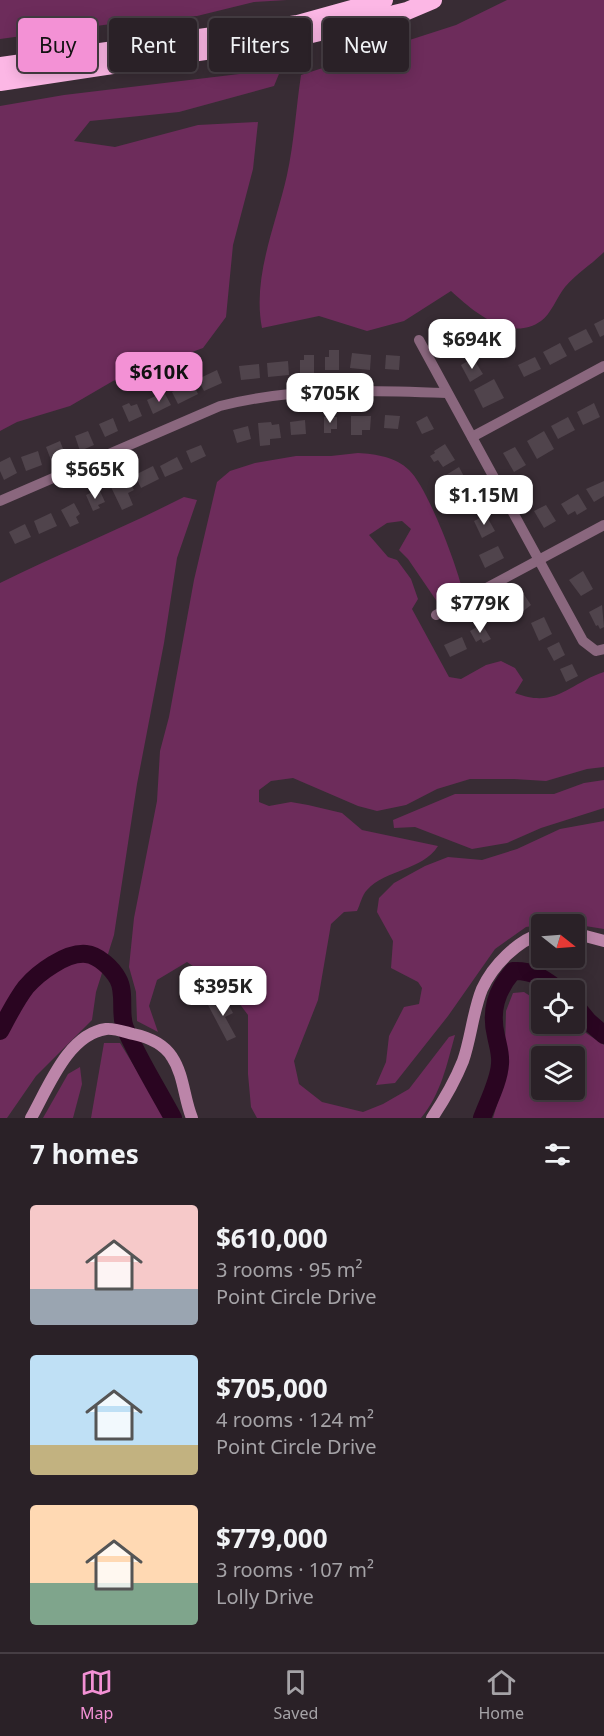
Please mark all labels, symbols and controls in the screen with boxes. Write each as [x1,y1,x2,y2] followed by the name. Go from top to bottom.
[18,18,97,72] chip: Buy
[109,18,197,72] chip: Rent
[209,18,311,72] chip: Filters
[323,18,409,72] chip: New
[430,319,514,370] pin: $694K
[442,325,502,352] text: $694K
[117,352,201,403] pin: $610K
[129,358,189,385] text: $610K
[288,373,372,424] pin: $705K
[300,379,360,406] text: $705K
[53,449,137,500] pin: $565K
[65,455,125,482] text: $565K
[435,475,533,526] pin: $1.15M
[449,481,519,508] text: $1.15M
[438,583,522,634] pin: $779K
[450,589,510,616] text: $779K
[531,914,585,968] north arrow
[531,914,585,1100] map controls
[181,966,265,1017] pin: $395K
[193,972,253,999] text: $395K
[531,980,585,1034] button: locate
[531,1046,585,1100] button: layers
[30,1136,139,1172] text: 7 homes
[541,1138,574,1171] icon: filters
[216,1220,328,1256] text: $610,000
[78,1229,150,1301] icon: home
[216,1256,363,1283] text: 3 rooms · 95 m²
[216,1283,377,1310] text: Point Circle Drive
[216,1370,328,1406] text: $705,000
[78,1379,150,1451] icon: home
[216,1406,374,1433] text: 4 rooms · 124 m²
[216,1433,377,1460] text: Point Circle Drive
[216,1520,328,1556] text: $779,000
[78,1529,150,1601] icon: home
[216,1556,374,1583] text: 3 rooms · 107 m²
[216,1583,314,1610] text: Lolly Drive
[80,1666,113,1724] tab: Map
[274,1666,318,1724] tab: Saved
[478,1666,524,1724] tab: Home

